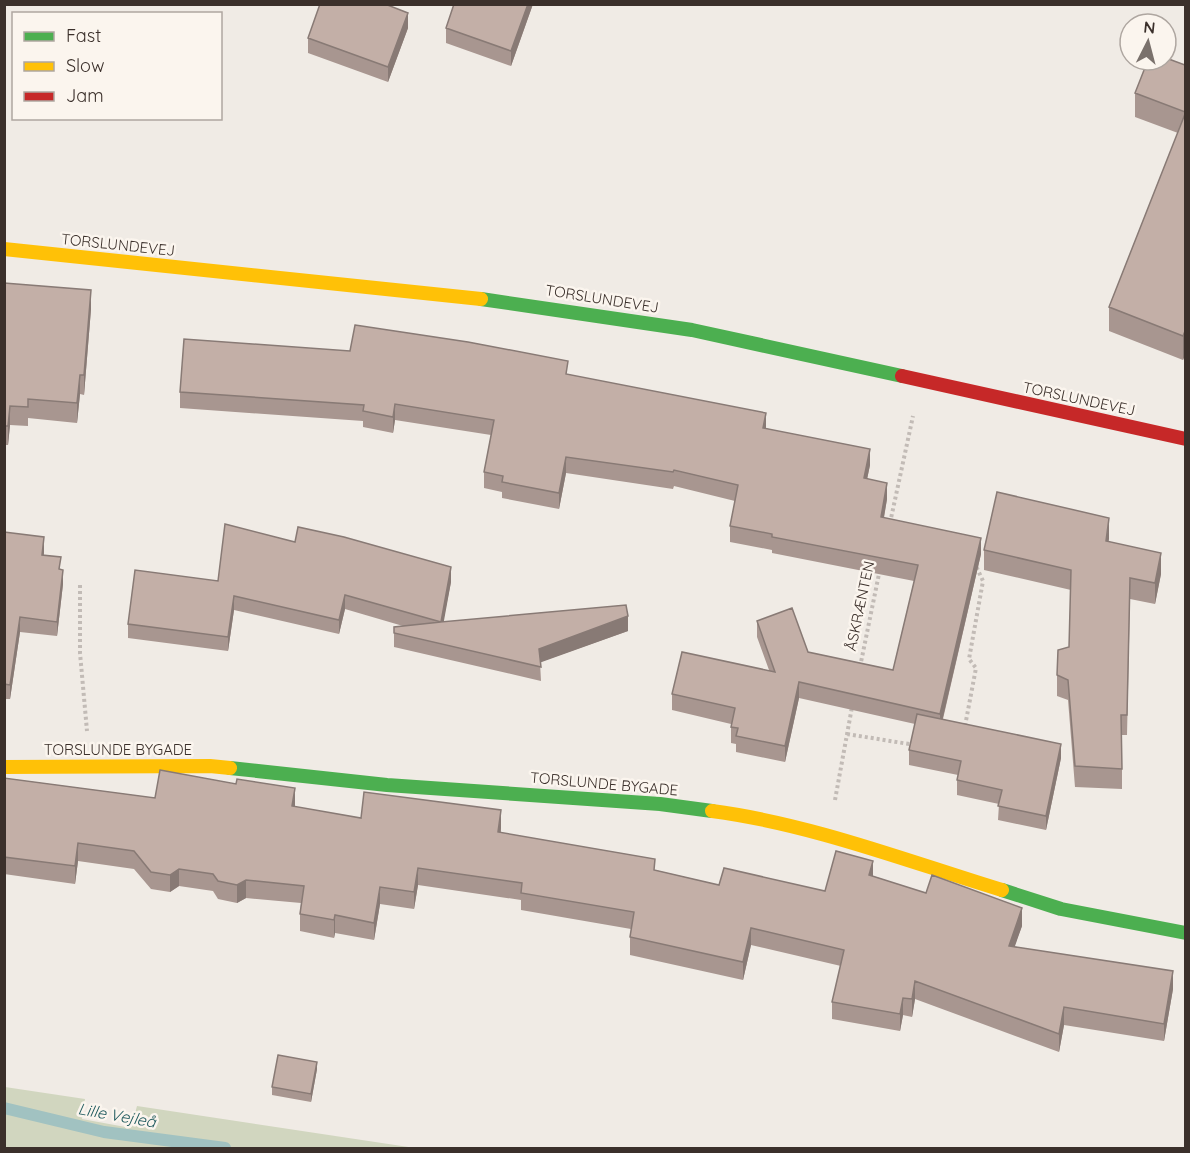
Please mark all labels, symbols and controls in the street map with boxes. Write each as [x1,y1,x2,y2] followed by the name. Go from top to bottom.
[12,12,222,120] legend
[1118,12,1178,72] north arrow
[1143,17,1156,38] text: N
[66,24,101,47] text: Fast
[66,54,104,77] text: Slow
[66,84,104,107] text: Jam
[60,229,176,260] street label: TORSLUNDEVEJ
[544,280,660,317] street label: TORSLUNDEVEJ
[1021,377,1137,420] street label: TORSLUNDEVEJ
[841,559,878,653] street label: ÅSKRÆNTEN
[44,740,192,759] street label: TORSLUNDE BYGADE
[529,768,679,799] street label: TORSLUNDE BYGADE
[77,1098,159,1132] water label: Lille Vejleå

